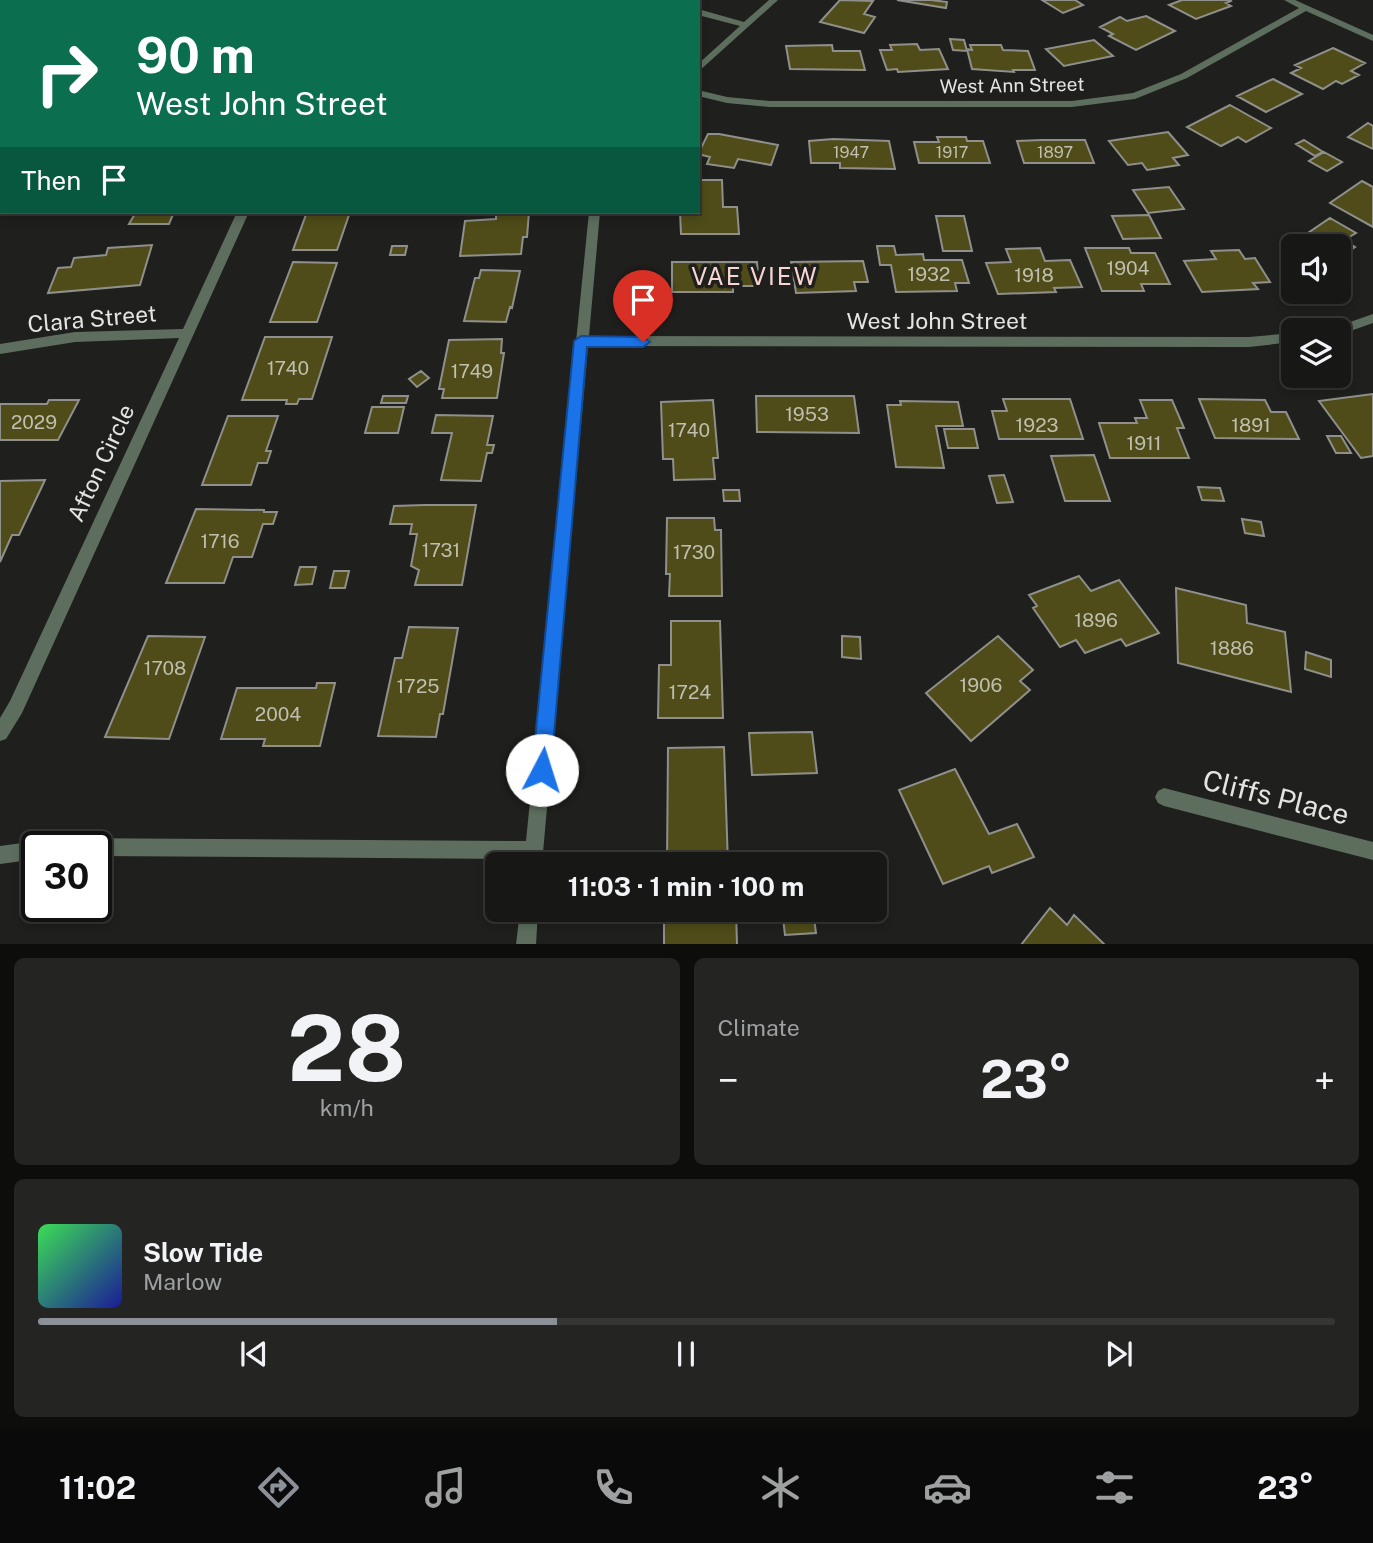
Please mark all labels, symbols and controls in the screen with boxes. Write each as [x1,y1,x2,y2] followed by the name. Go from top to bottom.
[136,26,255,84] text: 90 m
[21,28,112,119] icon: right
[939,73,1085,97] street label: West Ann Street
[136,85,388,122] text: West John Street
[833,143,869,162] house number: 1947
[936,143,968,162] house number: 1917
[1037,143,1073,162] house number: 1897
[95,161,133,199] icon: arrive
[21,165,81,196] text: Then
[1281,234,1351,388] map controls
[1281,234,1351,304] button: sound
[1106,257,1150,279] house number: 1904
[691,262,819,290] district label: VAE VIEW
[908,263,950,285] house number: 1932
[1014,264,1054,286] house number: 1918
[613,270,673,342] pin
[624,281,662,319] icon: arrive
[26,299,158,338] street label: Clara Street
[847,307,1028,334] street label: West John Street
[1281,318,1351,388] button: layers
[267,357,309,379] house number: 1740
[451,360,493,382] house number: 1749
[62,400,139,526] street label: Afton Circle
[785,403,829,425] house number: 1953
[11,411,57,433] house number: 2029
[1016,414,1058,436] house number: 1923
[1231,414,1271,436] house number: 1891
[668,419,710,441] house number: 1740
[1126,432,1162,454] house number: 1911
[200,530,240,552] house number: 1716
[422,539,460,561] house number: 1731
[673,541,715,563] house number: 1730
[1074,609,1118,631] house number: 1896
[1210,637,1254,659] house number: 1886
[144,657,186,679] house number: 1708
[960,674,1002,696] house number: 1906
[397,675,439,697] house number: 1725
[669,681,711,703] house number: 1724
[255,703,301,725] house number: 2004
[505,733,579,807] position arrow
[1200,762,1353,831] street label: Cliffs Place
[21,831,112,922] speed limit sign: 30
[568,871,804,902] text: 11:03 · 1 min · 100 m
[287,995,406,1101] text: 28
[718,1014,800,1041] text: Climate
[980,1049,1072,1110] text: 23°
[718,1058,739,1103] text: −
[1314,1058,1335,1103] text: +
[320,1094,374,1121] text: km/h
[143,1237,263,1268] text: Slow Tide
[143,1268,222,1295] text: Marlow
[235,1335,273,1373] icon: previous
[667,1335,705,1373] icon: pause
[1100,1335,1138,1373] icon: next
[254,1463,303,1512] icon: directions
[421,1463,470,1512] icon: music
[589,1463,638,1512] icon: phone
[756,1463,805,1512] icon: climate
[923,1463,972,1512] icon: car
[1090,1463,1139,1512] icon: filters
[59,1469,136,1506] text: 11:02
[1257,1469,1314,1506] text: 23°

